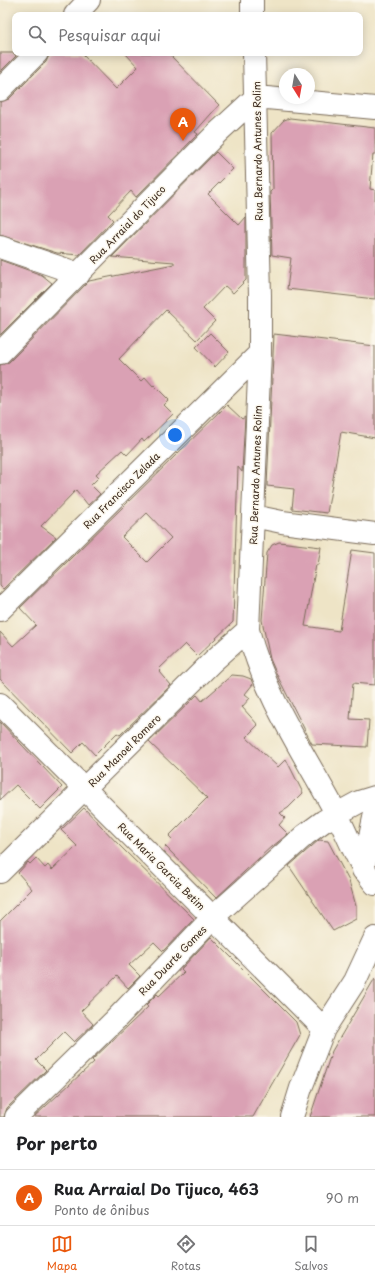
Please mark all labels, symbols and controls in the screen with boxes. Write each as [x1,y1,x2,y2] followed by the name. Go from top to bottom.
[12,12,363,56] search box
[26,23,48,45] icon: search
[58,23,161,46] text: Pesquisar aqui
[279,68,315,104] north arrow
[248,81,266,221] street label: Rua Bernardo Antunes Rolim
[170,108,196,141] pin: A
[85,181,169,267] street label: Rua Arraial do Tijuco
[245,405,265,545] street label: Rua Bernardo Antunes Rolim
[165,425,185,445] your location
[79,448,163,532] street label: Rua Francisco Zelada
[84,710,164,790] street label: Rua Manoel Romero
[115,819,209,913] street label: Rua Maria Garcia Betim
[135,921,210,998] street label: Rua Duarte Gomes
[16,1130,97,1156] text: Por perto
[54,1177,259,1200] text: Rua Arraial Do Tijuco, 463
[24,1188,34,1207] text: A
[326,1188,359,1207] text: 90 m
[54,1200,149,1219] text: Ponto de ônibus
[47,1233,77,1274] tab: Mapa
[171,1233,201,1274] tab: Rotas
[294,1233,328,1274] tab: Salvos

